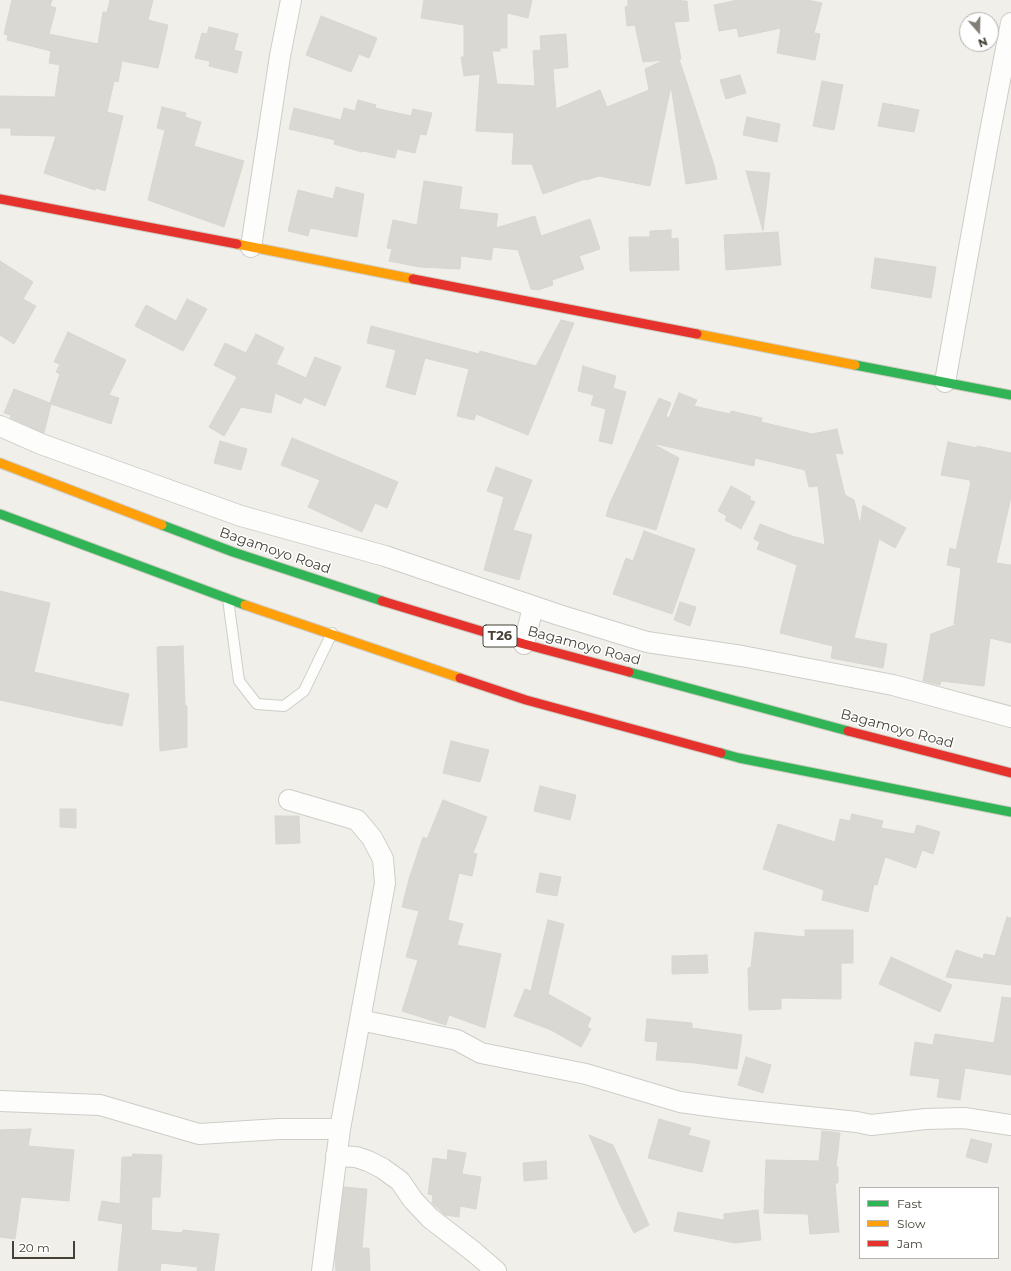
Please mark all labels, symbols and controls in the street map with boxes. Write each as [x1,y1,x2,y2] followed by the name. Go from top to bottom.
[959,12,999,52] north arrow
[976,34,989,50] text: N
[217,524,333,578] street label: Bagamoyo Road
[526,623,642,669] street label: Bagamoyo Road
[483,625,517,647] road number: T26
[839,706,955,752] street label: Bagamoyo Road
[859,1187,999,1259] legend
[897,1196,922,1211] text: Fast
[897,1216,926,1231] text: Slow
[14,1233,77,1259] scale bar
[897,1236,923,1251] text: Jam
[19,1240,50,1255] text: 20 m

